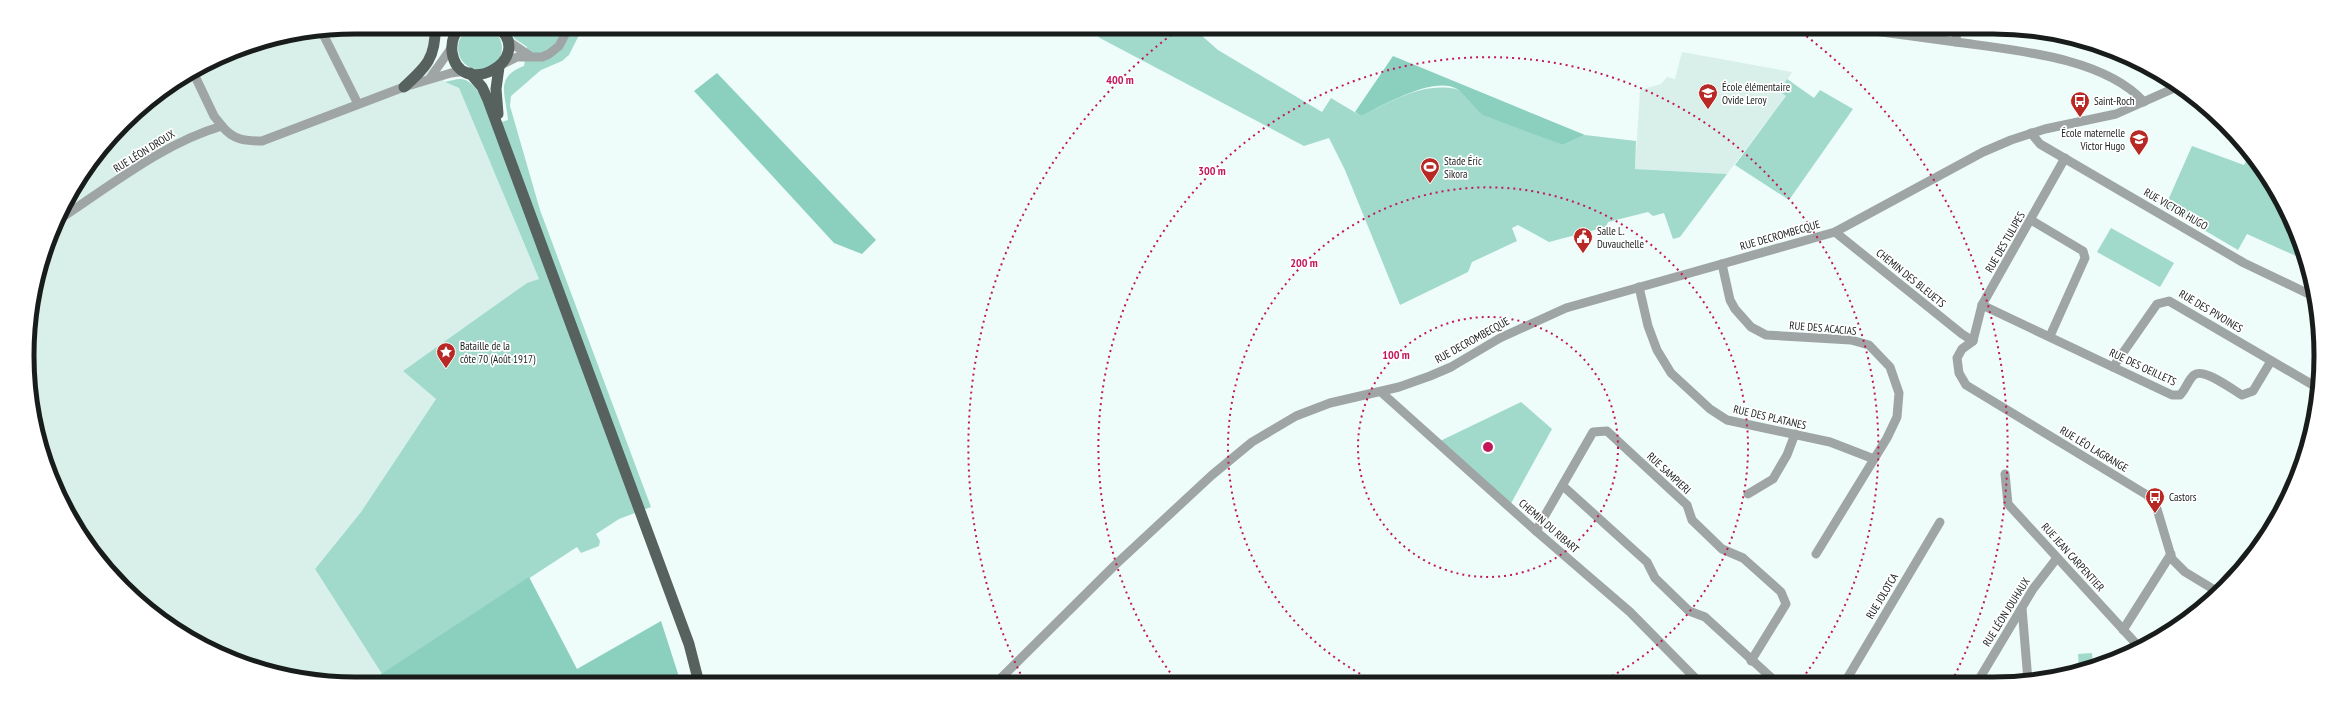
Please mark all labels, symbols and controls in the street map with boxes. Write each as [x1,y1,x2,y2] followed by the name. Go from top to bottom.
[1106,72,1134,87] text: 400 m
[1722,80,1791,107] place label: École élémentaire Ovide Leroy
[1697,82,1719,110] school or university icon: École élémentaire Ovide Leroy
[2069,90,2091,118] bus stop icon: Saint-Roch
[2094,94,2135,108] place label: Saint-Roch
[111,126,178,175] street label: RUE LÉON DROUX
[2061,126,2125,153] place label: École maternelle Victor Hugo
[2128,128,2150,156] school or university icon: École maternelle Victor Hugo
[1444,154,1482,181] place label: Stade Éric Sikora
[1419,156,1441,184] sports icon: Stade Éric Sikora
[1198,163,1226,178] text: 300 m
[2142,185,2210,233] street label: RUE VICTOR HUGO
[1982,209,2028,275] street label: RUE DES TULIPES
[1738,217,1822,253] street label: RUE DECROMBECQUE
[1597,224,1644,251] place label: Salle L. Duvauchelle
[1572,226,1594,254] public building icon: Salle L. Duvauchelle
[1873,246,1949,311] street label: CHEMIN DES BLEUETS
[1290,255,1318,270] text: 200 m
[2177,286,2246,336] street label: RUE DES PIVOINES
[1432,314,1512,366] street label: RUE DECROMBECQUE
[1789,318,1858,338] street label: RUE DES ACACIAS
[460,339,536,366] place label: Bataille de la côte 70 (Août 1917)
[435,341,457,369] place icon: Bataille de la côte 70 (Août 1917)
[2107,345,2179,389] street label: RUE DES OEILLETS
[1382,347,1410,362] text: 100 m
[1732,402,1808,432] street label: RUE DES PLATANES
[2057,423,2131,475] street label: RUE LÉO LAGRANGE
[1481,440,1495,454] centre of rings
[1644,449,1694,497] street label: RUE SAMPIERI
[2144,486,2166,514] bus stop icon: Castors
[2169,490,2197,504] place label: Castors
[1516,496,1582,556] street label: CHEMIN DU RIBART
[2039,520,2107,594] street label: RUE JEAN CARPENTIER
[1863,570,1901,621] street label: RUE JOLOTCA
[1979,575,2033,649] street label: RUE LÉON JOUHAUX

